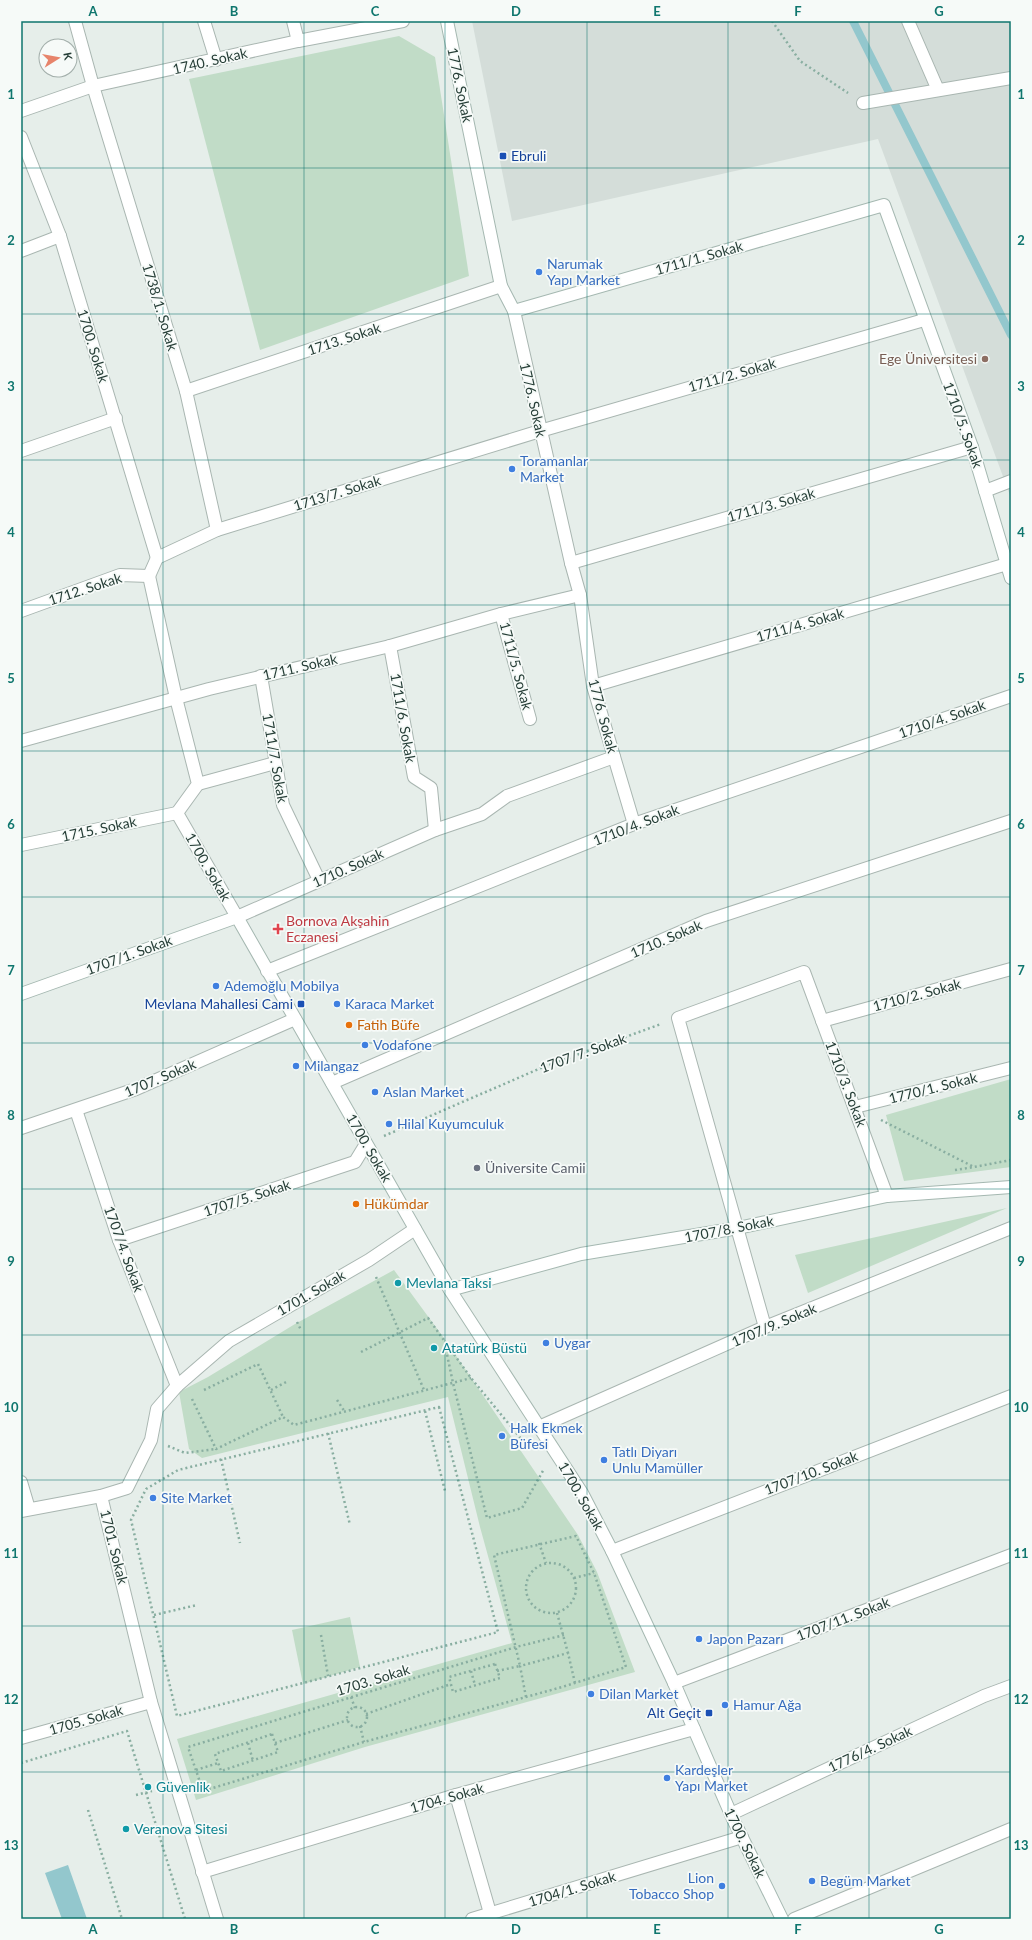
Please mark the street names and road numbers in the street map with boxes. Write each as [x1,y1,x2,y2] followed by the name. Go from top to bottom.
[171,43,250,77] street label: 1740. Sokak
[444,46,477,125] street label: 1776. Sokak
[653,237,746,278] street label: 1711/1. Sokak
[139,261,182,353] street label: 1738/1. Sokak
[74,307,113,386] street label: 1700. Sokak
[305,318,383,358] street label: 1713. Sokak
[686,354,779,395] street label: 1711/2. Sokak
[517,361,551,440] street label: 1776. Sokak
[940,379,987,471] street label: 1710/5. Sokak
[291,471,383,514] street label: 1713/7. Sokak
[725,484,818,525] street label: 1711/3. Sokak
[46,568,124,608] street label: 1712. Sokak
[754,604,847,645] street label: 1711/4. Sokak
[497,620,537,713] street label: 1711/5. Sokak
[261,649,340,683] street label: 1711. Sokak
[387,672,420,765] street label: 1711/6. Sokak
[585,677,622,756] street label: 1776. Sokak
[896,695,988,741] street label: 1710/4. Sokak
[259,712,292,805] street label: 1711/7. Sokak
[591,800,682,849] street label: 1710/4. Sokak
[60,812,139,845] street label: 1715. Sokak
[182,830,235,905] street label: 1700. Sokak
[310,844,387,891] street label: 1710. Sokak
[627,916,705,961] street label: 1710. Sokak
[83,931,175,978] street label: 1707/1. Sokak
[871,974,964,1014] street label: 1710/2. Sokak
[537,1029,629,1076] street label: 1707/7. Sokak
[822,1039,871,1130] street label: 1710/3. Sokak
[121,1055,199,1100] street label: 1707. Sokak
[887,1068,980,1107] street label: 1770/1. Sokak
[343,1111,396,1186] street label: 1700. Sokak
[201,1175,293,1220] street label: 1707/5. Sokak
[101,1203,148,1295] street label: 1707/4. Sokak
[683,1211,776,1245] street label: 1707/8. Sokak
[274,1266,349,1319] street label: 1701. Sokak
[729,1299,820,1350] street label: 1707/9. Sokak
[762,1447,861,1498] street label: 1707/10. Sokak
[555,1459,608,1534] street label: 1700. Sokak
[97,1508,132,1587] street label: 1701. Sokak
[794,1593,893,1644] street label: 1707/11. Sokak
[334,1660,413,1699] street label: 1703. Sokak
[47,1701,126,1738] street label: 1705. Sokak
[825,1721,915,1775] street label: 1776/4. Sokak
[408,1779,487,1816] street label: 1704. Sokak
[721,1805,770,1881] street label: 1700. Sokak
[526,1867,618,1910] street label: 1704/1. Sokak

